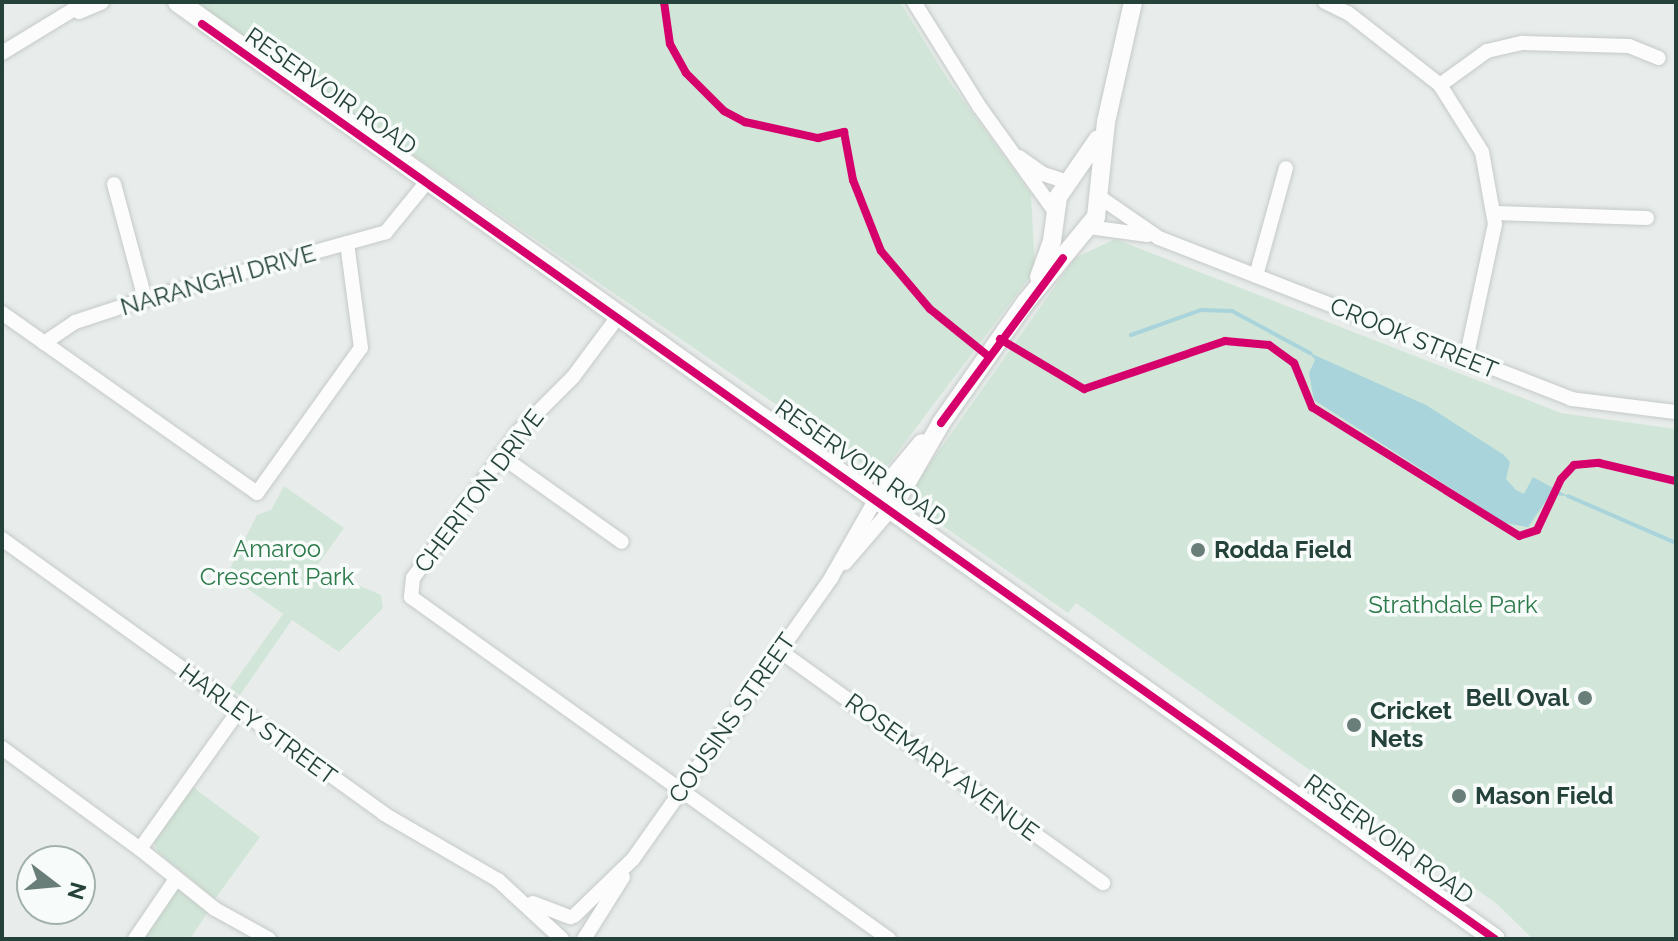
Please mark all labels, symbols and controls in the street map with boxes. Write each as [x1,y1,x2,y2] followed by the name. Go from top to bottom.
[240,21,422,161] street label: RESERVOIR ROAD
[117,238,319,322] street label: NARANGHI DRIVE
[1326,291,1502,385] street label: CROOK STREET
[770,393,952,533] street label: RESERVOIR ROAD
[408,404,550,578] street label: CHERITON DRIVE
[200,535,354,591] park label: Amaroo Crescent Park
[1214,536,1352,564] place label: Rodda Field
[1189,541,1207,559] marker: Rodda Field
[1368,591,1538,619] park label: Strathdale Park
[663,627,801,809] street label: COUSINS STREET
[173,657,343,791] street label: HARLEY STREET
[1465,684,1569,712] place label: Bell Oval
[839,687,1045,847] street label: ROSEMARY AVENUE
[1576,689,1594,707] marker: Bell Oval
[1370,697,1452,753] place label: Cricket Nets
[1345,716,1363,734] marker: Cricket Nets
[1299,768,1479,910] street label: RESERVOIR ROAD
[1475,782,1613,810] place label: Mason Field
[1450,787,1468,805] marker: Mason Field
[16,845,96,925] north arrow
[62,879,92,903] text: N

